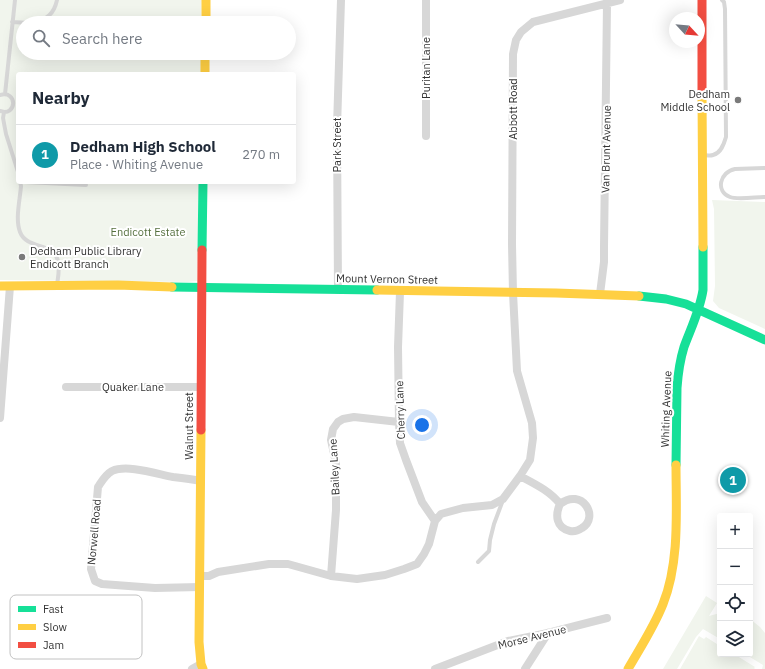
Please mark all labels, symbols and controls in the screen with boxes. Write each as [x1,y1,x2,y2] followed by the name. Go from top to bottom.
[669,12,705,48] north arrow
[16,16,296,60] search box
[30,27,52,49] icon: search
[62,29,142,48] text: Search here
[419,37,433,99] street label: Puritan Lane
[506,78,520,140] street label: Abbott Road
[32,87,90,109] text: Nearby
[660,87,730,114] place label: Dedham Middle School
[733,95,743,105] marker: Dedham Middle School
[598,105,614,193] street label: Van Brunt Avenue
[330,117,344,173] street label: Park Street
[70,137,216,156] text: Dedham High School
[41,146,49,163] text: 1
[242,146,280,163] text: 270 m
[70,156,203,173] text: Place · Whiting Avenue
[111,225,185,239] park label: Endicott Estate
[30,244,142,271] place label: Dedham Public Library Endicott Branch
[17,252,27,262] marker: Dedham Public Library Endicott Branch
[336,271,438,287] street label: Mount Vernon Street
[658,370,674,448] street label: Whiting Avenue
[102,380,164,394] street label: Quaker Lane
[392,380,408,440] street label: Cherry Lane
[182,392,196,460] street label: Walnut Street
[412,415,432,435] your location
[326,438,342,496] street label: Bailey Lane
[720,465,746,495] pin: 1
[84,498,104,566] street label: Norwell Road
[717,513,753,657] map controls
[717,513,753,549] button: +
[717,549,753,585] button: −
[717,585,753,621] button: locate
[10,595,142,659] legend
[43,602,64,616] text: Fast
[43,620,67,634] text: Slow
[717,621,753,657] button: layers
[496,622,568,652] street label: Morse Avenue
[43,638,64,652] text: Jam

